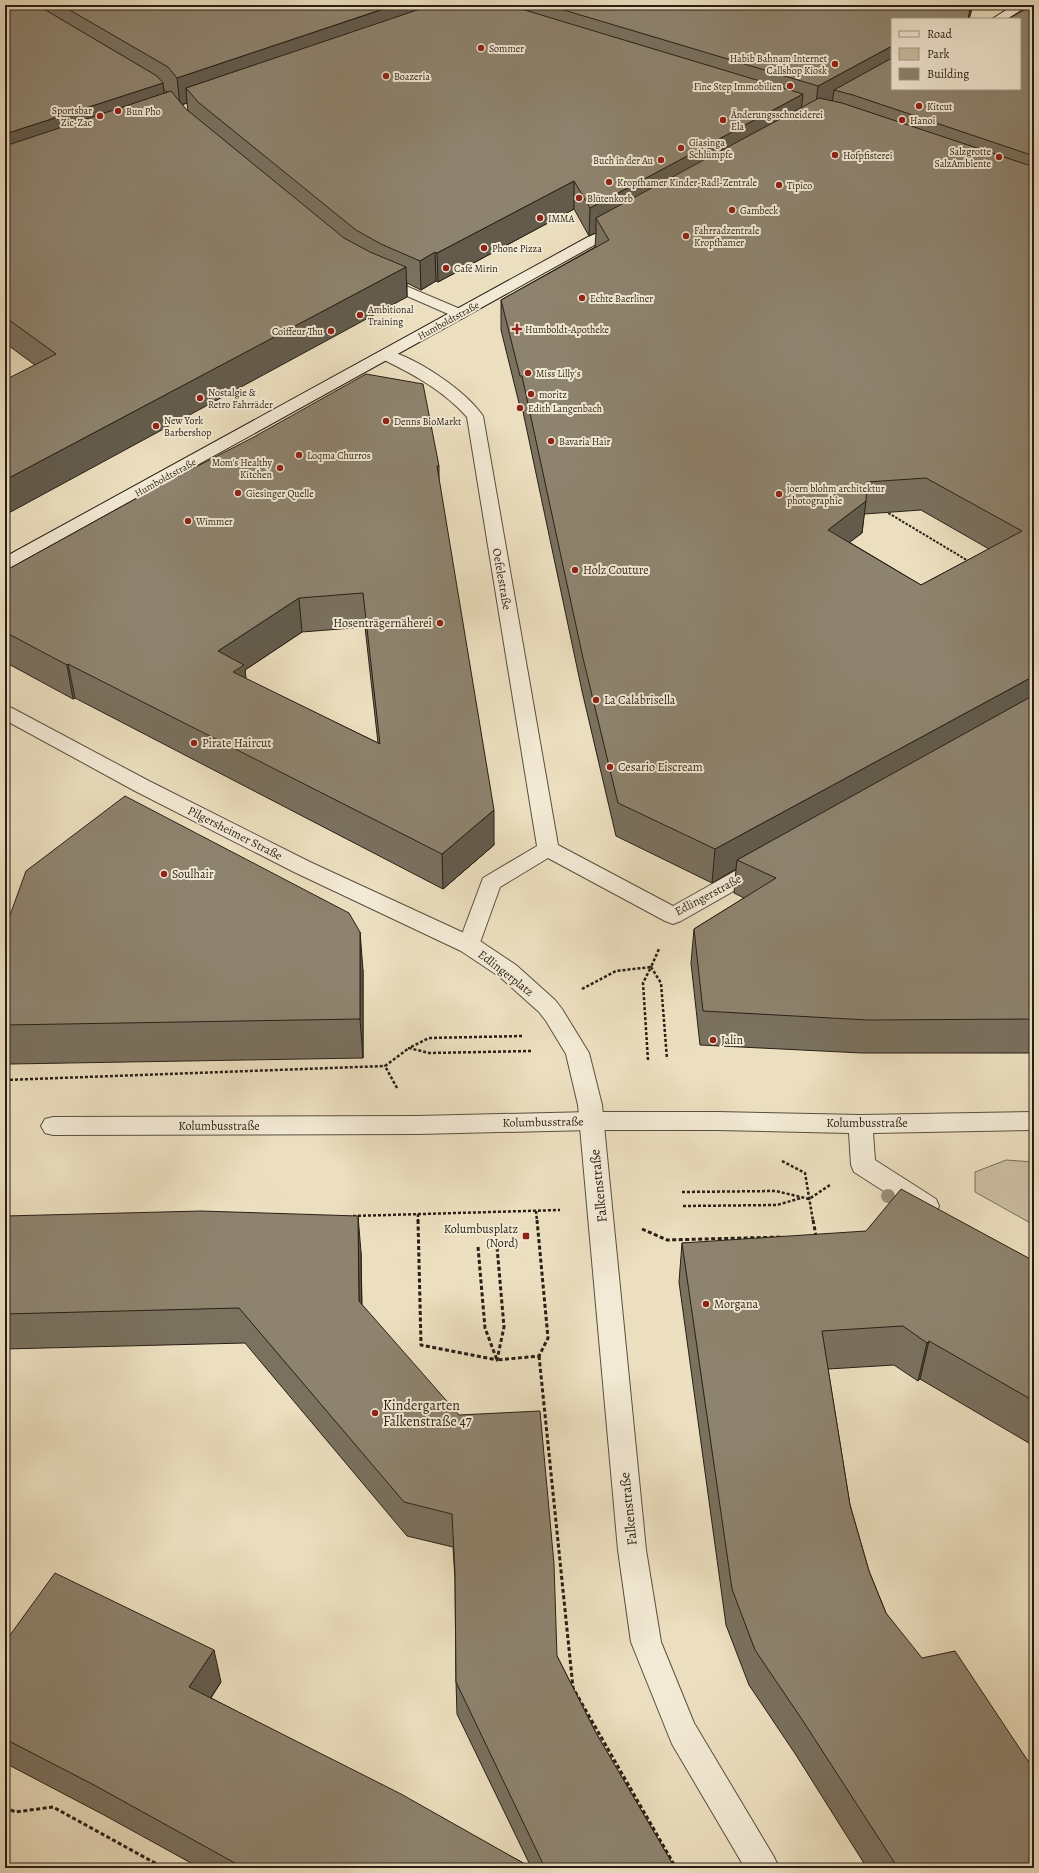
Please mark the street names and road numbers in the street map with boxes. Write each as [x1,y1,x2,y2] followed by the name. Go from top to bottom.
[415,298,482,343] street label: Humboldtstraße
[132,455,199,500] street label: Humboldtstraße
[489,547,515,611] street label: Oefelestraße
[185,802,285,864] street label: Pilgersheimer Straße
[672,871,744,919] street label: Edlingerstraße
[475,946,537,1000] street label: Edlingerplatz
[502,1113,584,1131] street label: Kolumbusstraße
[826,1115,908,1131] street label: Kolumbusstraße
[178,1118,260,1134] street label: Kolumbusstraße
[585,1148,612,1224] street label: Falkenstraße
[615,1471,642,1547] street label: Falkenstraße

